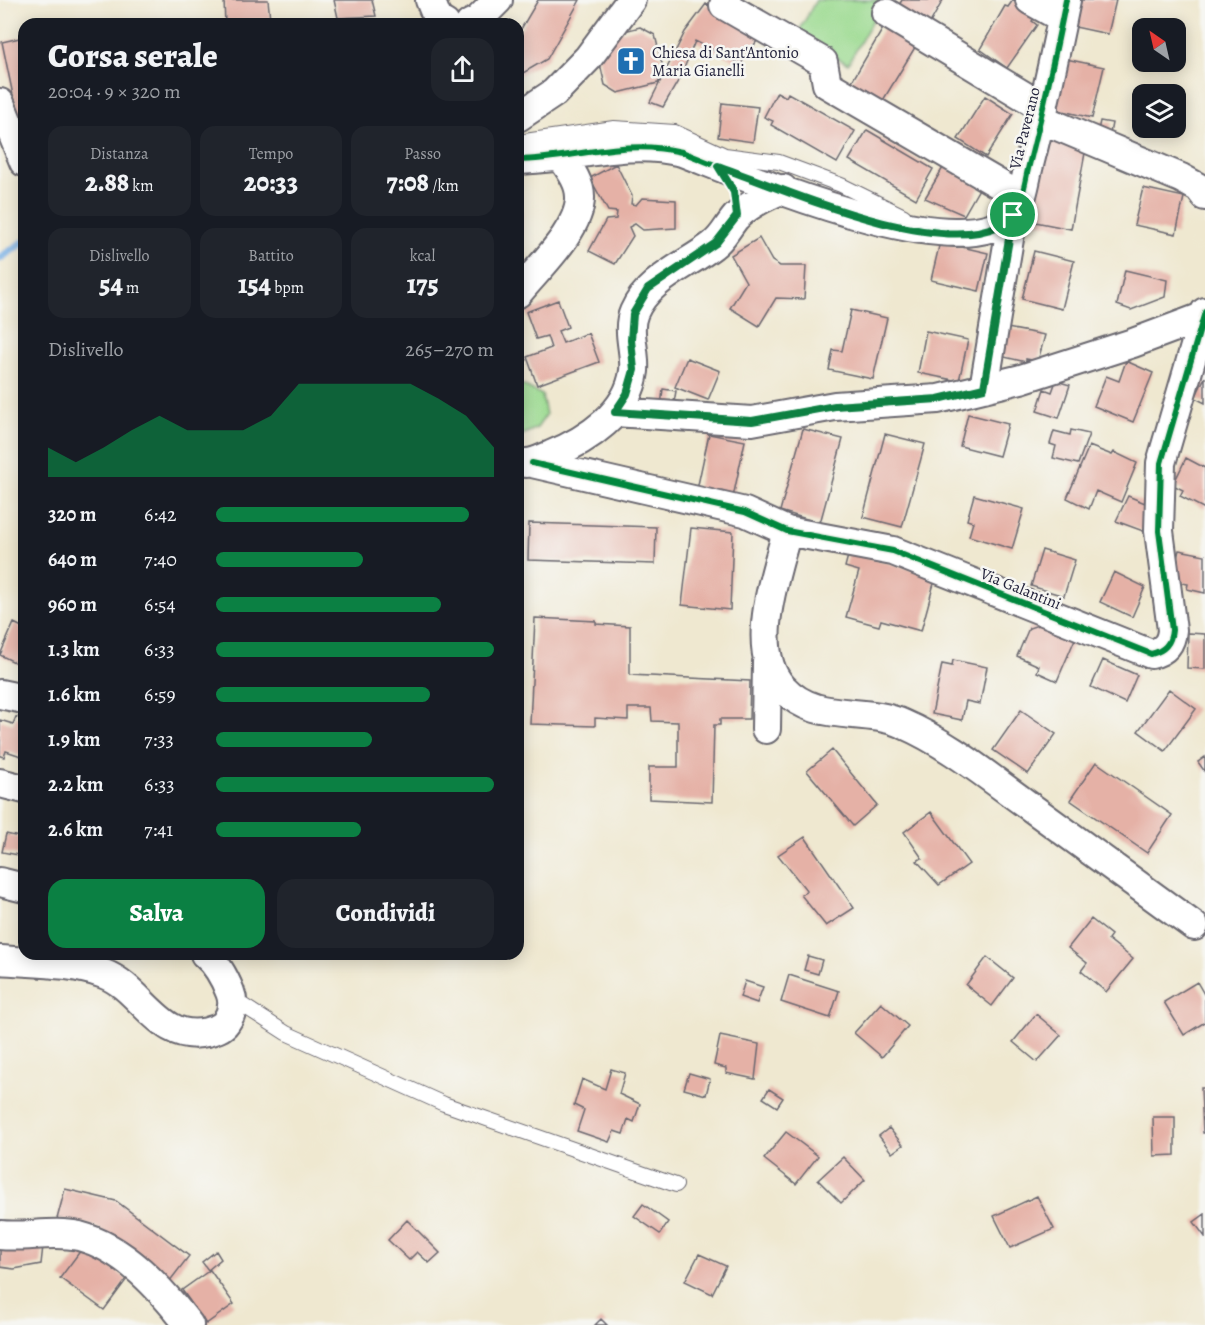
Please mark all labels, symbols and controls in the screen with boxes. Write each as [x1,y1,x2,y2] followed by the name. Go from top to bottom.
[1132,18,1186,72] north arrow
[1132,18,1186,138] map controls
[48,33,218,78] text: Corsa serale
[431,38,494,101] button: share
[652,42,799,82] place label: Chiesa di Sant'Antonio Maria Gianelli
[615,45,647,77] church icon: Chiesa di Sant'Antonio Maria Gianelli
[48,78,181,105] text: 20:04 · 9 × 320 m
[1132,84,1186,138] button: layers
[1004,85,1046,173] street label: Via Paverano
[90,143,149,165] text: Distanza
[249,143,293,165] text: Tempo
[404,143,441,165] text: Passo
[85,165,129,200] text: 2.88
[244,165,298,200] text: 20:33
[387,165,429,200] text: 7:08
[129,175,154,197] text: km
[429,175,459,197] text: /km
[987,189,1038,240] pin
[996,198,1029,231] icon: arrive
[89,245,150,267] text: Dislivello
[248,245,294,267] text: Battito
[410,245,435,267] text: kcal
[99,267,123,302] text: 54
[238,267,271,302] text: 154
[407,267,439,302] text: 175
[123,277,139,299] text: m
[271,277,304,299] text: bpm
[48,336,124,363] text: Dislivello
[405,336,494,363] text: 265–270 m
[48,501,97,528] text: 320 m
[144,501,177,528] text: 6:42
[48,546,97,573] text: 640 m
[144,546,177,573] text: 7:40
[976,562,1064,615] street label: Via Galantini
[48,591,97,618] text: 960 m
[144,591,176,618] text: 6:54
[48,636,100,663] text: 1.3 km
[144,636,175,663] text: 6:33
[48,681,101,708] text: 1.6 km
[144,681,176,708] text: 6:59
[48,726,101,753] text: 1.9 km
[144,726,174,753] text: 7:33
[48,771,103,798] text: 2.2 km
[144,771,175,798] text: 6:33
[48,816,103,843] text: 2.6 km
[144,816,173,843] text: 7:41
[48,879,265,948] button: Salva
[277,879,494,948] button: Condividi

